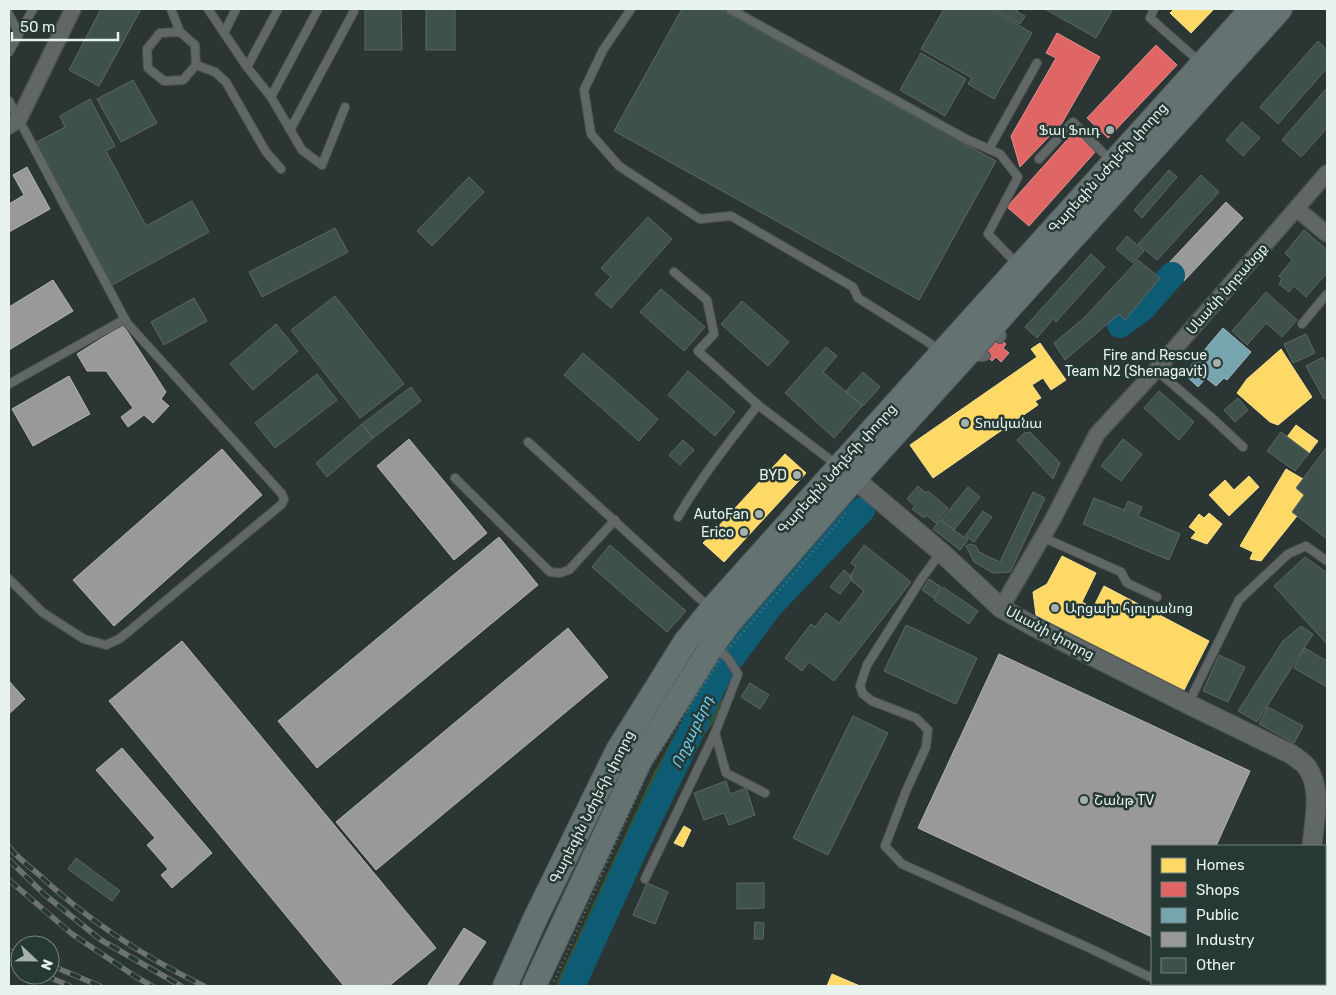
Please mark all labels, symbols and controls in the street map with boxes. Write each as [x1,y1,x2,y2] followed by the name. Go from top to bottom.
[12,10,119,42] scale bar
[20,18,55,36] text: 50 m
[1045,99,1171,237] street label: Գարեգին Նժդեհի փողոց
[1039,122,1100,139] place label: Ֆալ Ֆուդ
[1104,124,1116,136] marker: Ֆալ Ֆուդ
[1183,240,1271,338] street label: Սևանի նրբանցք
[1065,347,1207,380] place label: Fire and Rescue Team N2 (Shenagavit)
[1211,357,1223,369] marker: Fire and Rescue Team N2 (Shenagavit)
[774,400,900,538] street label: Գարեգին Նժդեհի փողոց
[975,415,1042,432] place label: Տոսկանա
[959,417,971,429] marker: Տոսկանա
[759,467,787,484] place label: BYD
[791,469,803,481] marker: BYD
[694,506,749,523] place label: AutoFan
[753,508,765,520] marker: AutoFan
[701,524,734,541] place label: Erico
[738,526,750,538] marker: Erico
[1065,600,1193,617] place label: Արցախ հյուրանոց
[1003,602,1097,664] street label: Սևանի փողոց
[1049,602,1061,614] marker: Արցախ հյուրանոց
[667,692,717,771] water label: Ողջաբերդ
[546,727,638,887] street label: Գարեգին Նժդեհի փողոց
[1094,792,1154,809] place label: Շանթ TV
[1078,794,1090,806] marker: Շանթ TV
[1151,845,1326,985] legend
[1196,856,1245,874] text: Homes
[1196,881,1240,899] text: Shops
[1196,906,1239,924] text: Public
[1196,931,1255,949] text: Industry
[10,935,60,985] north arrow
[1196,956,1236,974] text: Other
[37,957,56,973] text: N

